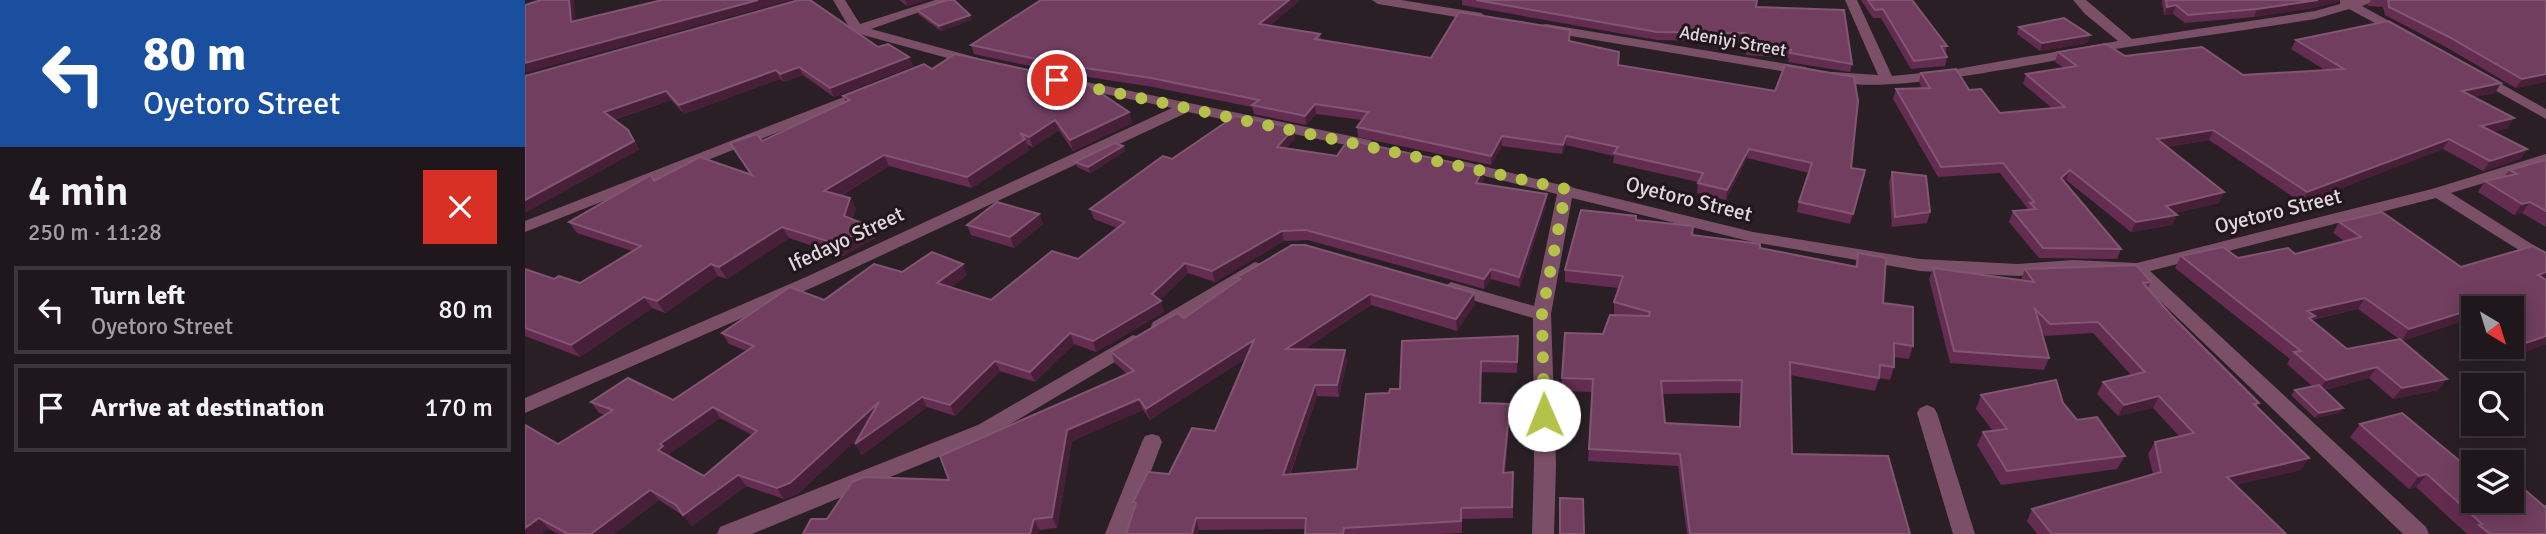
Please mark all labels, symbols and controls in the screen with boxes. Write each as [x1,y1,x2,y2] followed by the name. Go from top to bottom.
[1678,21,1788,61] street label: Adeniyi Street
[143,24,246,84] text: 80 m
[28,28,119,119] icon: left
[1027,50,1087,110] pin
[1038,61,1076,99] icon: arrive
[143,84,341,123] text: Oyetoro Street
[28,166,129,217] text: 4 min
[423,170,497,244] button: close
[1623,171,1755,227] street label: Oyetoro Street
[2212,183,2344,239] street label: Oyetoro Street
[784,201,908,277] street label: Ifedayo Street
[28,218,162,247] text: 250 m · 11:28
[91,280,185,312] text: Turn left
[32,291,70,329] icon: left
[438,294,493,326] text: 80 m
[2461,296,2523,359] north arrow
[2461,296,2524,513] map controls
[91,312,233,341] text: Oyetoro Street
[2461,373,2524,436] button: search
[1507,378,1581,452] position arrow
[32,389,70,427] icon: arrive
[91,392,324,424] text: Arrive at destination
[424,392,493,424] text: 170 m
[2461,450,2524,513] button: layers

